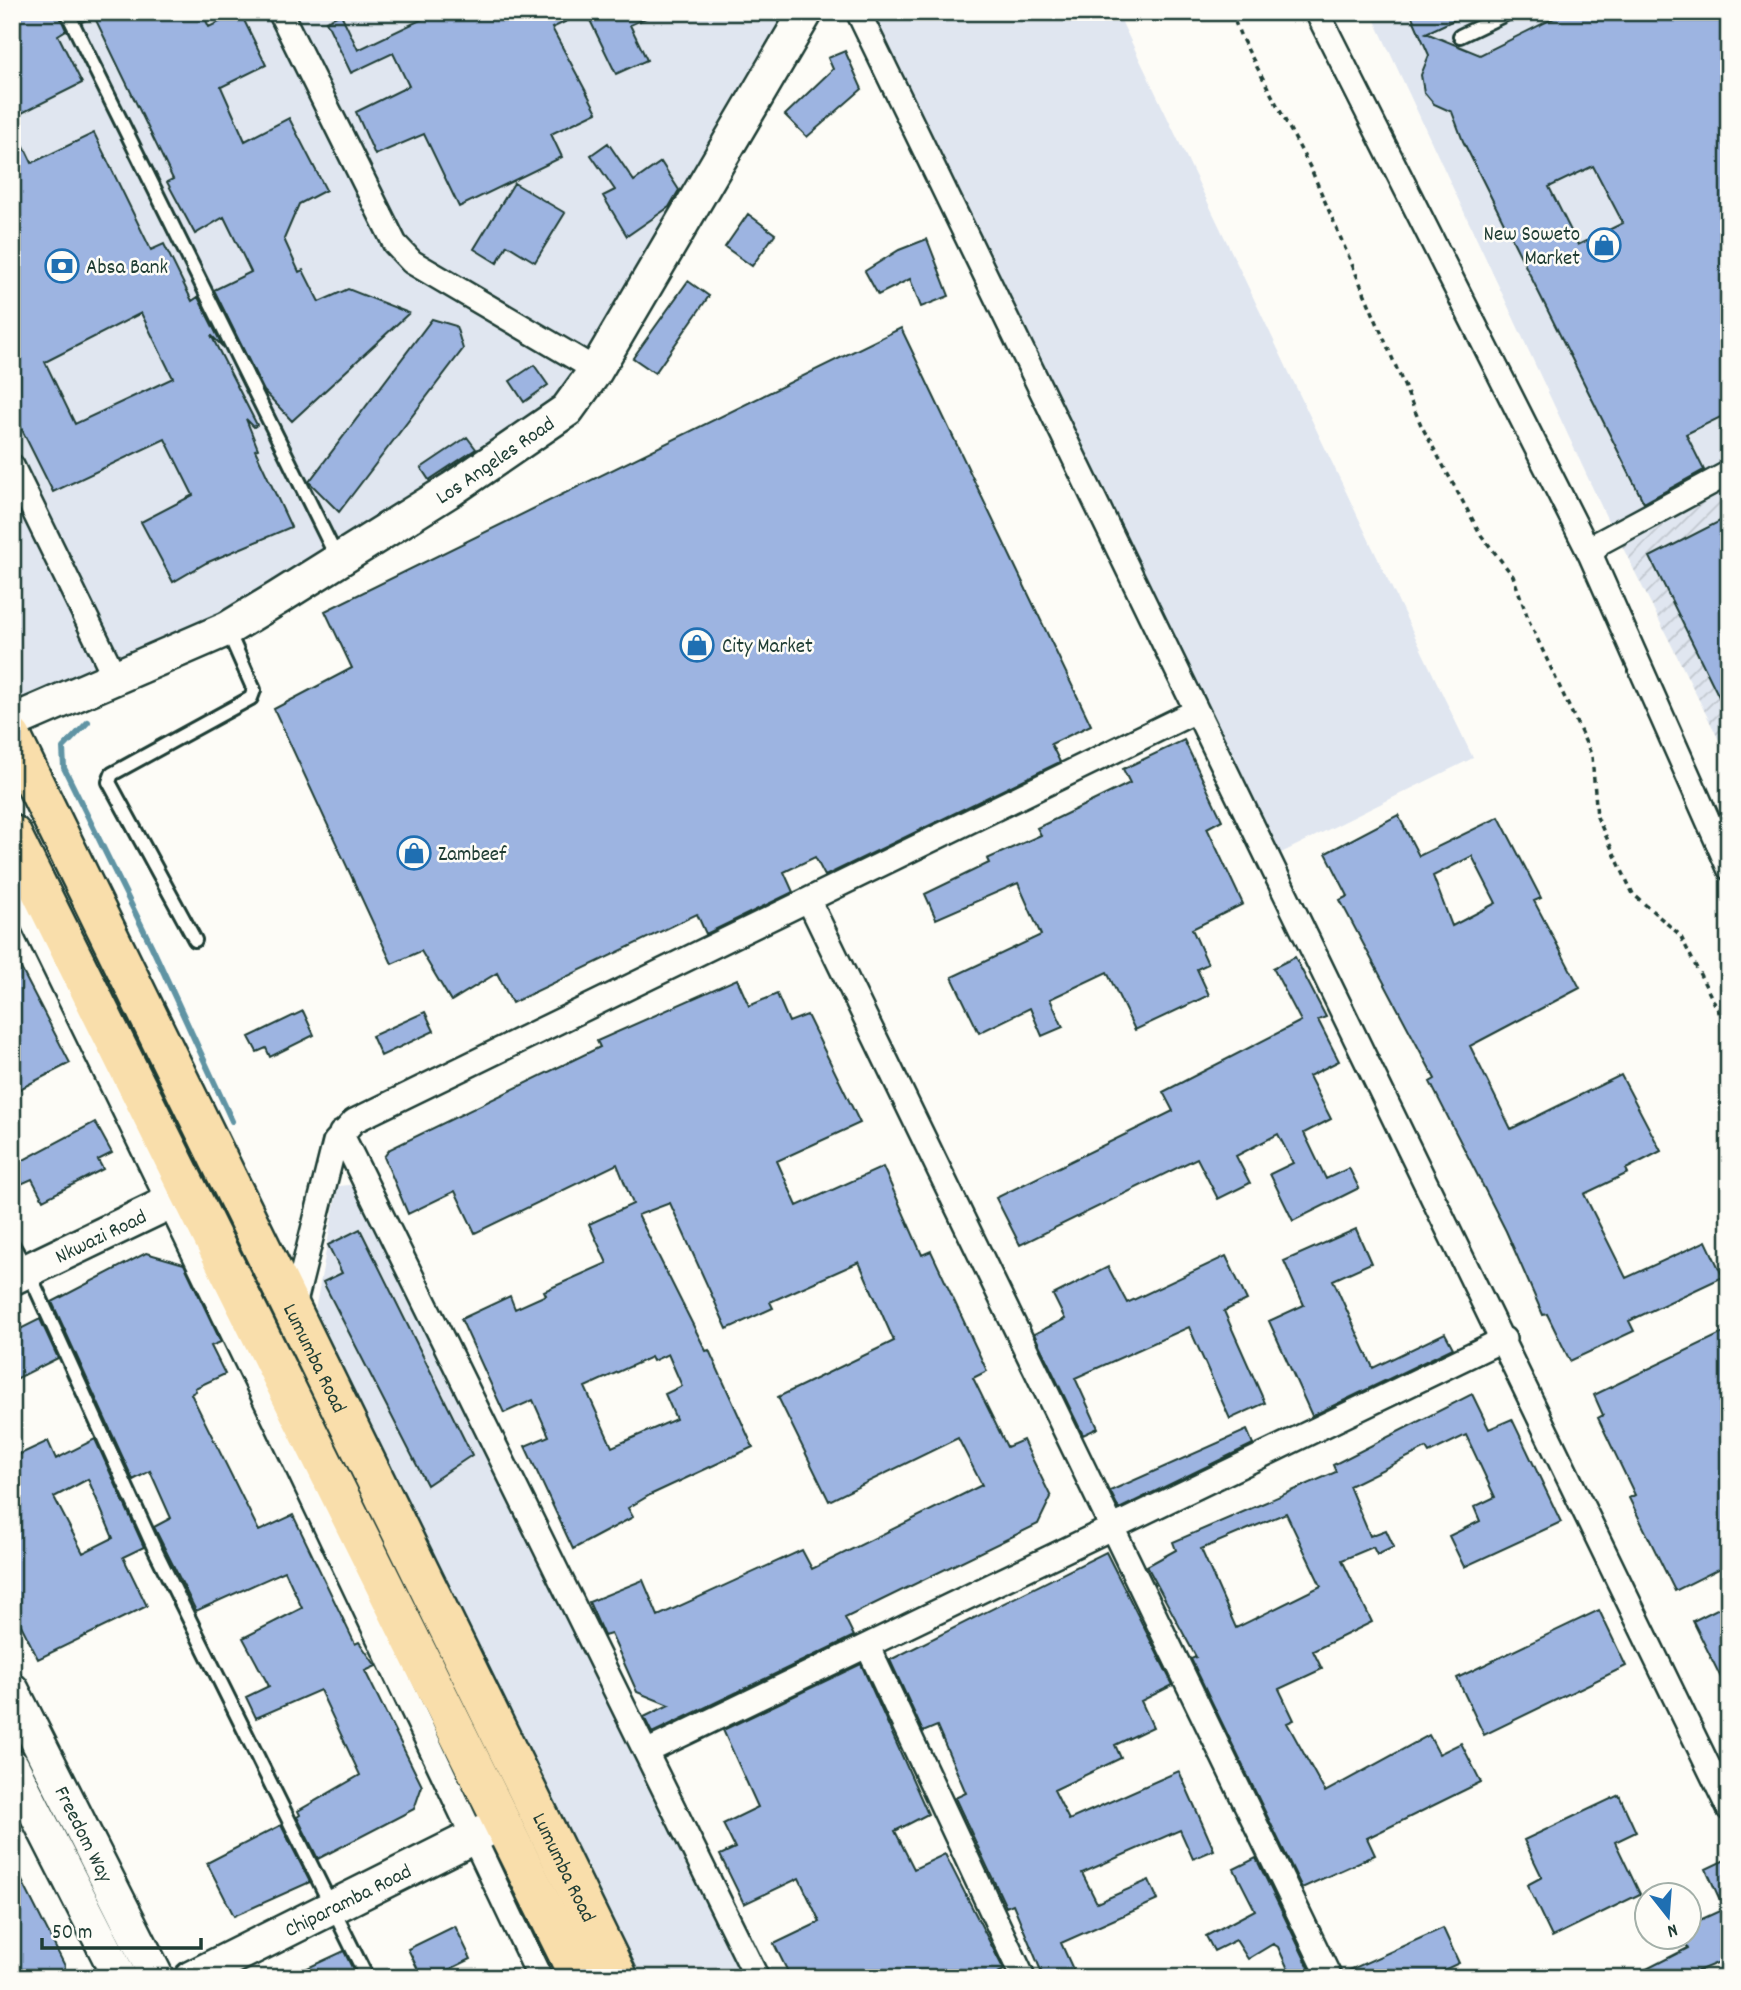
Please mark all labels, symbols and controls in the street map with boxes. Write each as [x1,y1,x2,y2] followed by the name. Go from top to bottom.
[1484,221,1580,275] place label: New Soweto Market
[1585,226,1623,264] shop icon: New Soweto Market
[43,247,81,285] bank icon: Absa Bank
[86,254,168,284] place label: Absa Bank
[431,411,562,514] street label: Los Angeles Road
[678,626,716,664] shop icon: City Market
[722,633,813,663] place label: City Market
[395,834,433,872] shop icon: Zambeef
[438,841,507,871] place label: Zambeef
[51,1203,152,1273] street label: Nkwazi Road
[273,1299,352,1419] street label: Lumumba Road
[45,1782,119,1889] street label: Freedom Way
[522,1808,602,1928] street label: Lumumba Road
[280,1858,418,1947] street label: Chiparamba Road
[1632,1882,1702,1952] north arrow
[42,1906,201,1950] scale bar
[1664,1915,1680,1943] text: N
[52,1919,92,1949] text: 50 m

